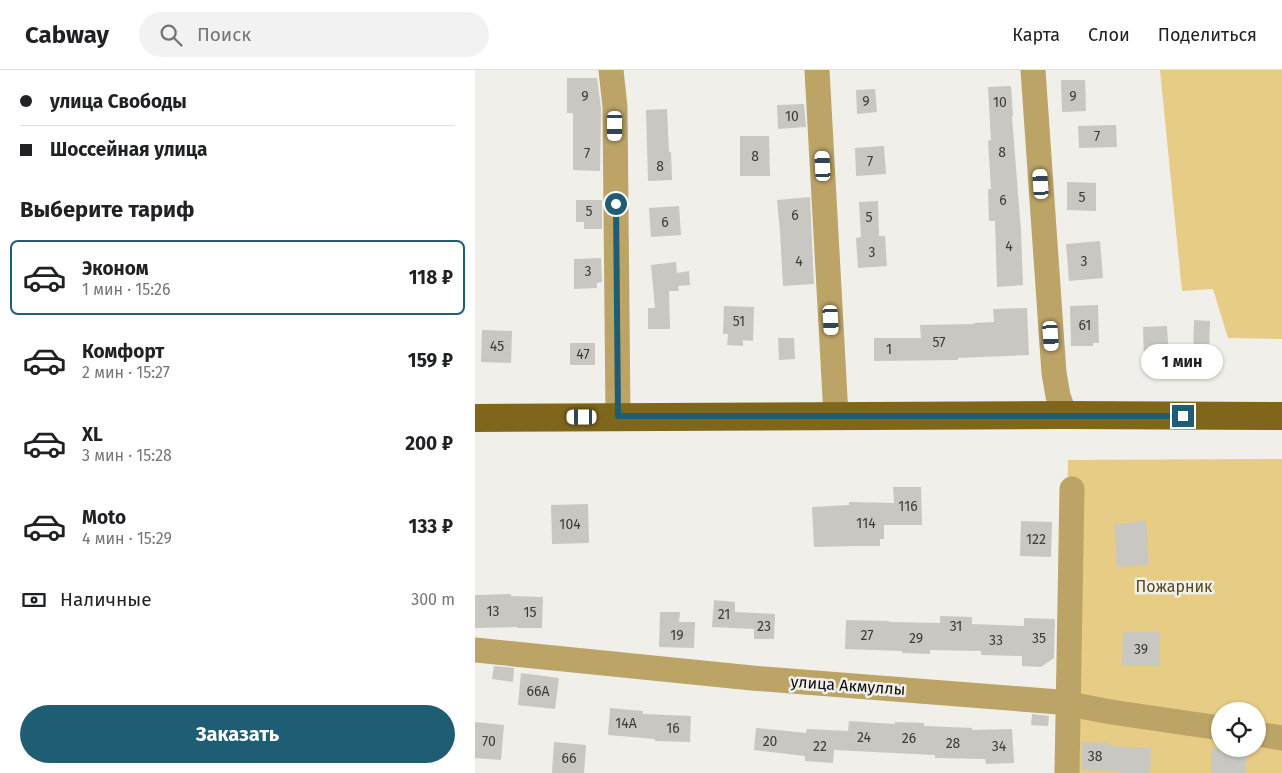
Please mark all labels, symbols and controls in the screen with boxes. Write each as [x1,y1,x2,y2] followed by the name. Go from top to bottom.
[139,12,489,57] search box
[25,21,109,49] text: Cabway
[157,21,185,49] icon: search
[197,23,251,46] text: Поиск
[1012,24,1060,46] text: Карта
[1088,24,1130,46] text: Слои
[1158,24,1257,46] text: Поделиться
[581,88,589,105] house number: 9
[1069,88,1077,105] house number: 9
[50,90,187,113] text: улица Свободы
[862,93,870,110] house number: 9
[993,94,1007,111] house number: 10
[785,108,799,125] house number: 10
[607,111,622,141] car
[1094,128,1100,145] house number: 7
[50,138,207,161] text: Шоссейная улица
[998,144,1006,161] house number: 8
[584,145,590,162] house number: 7
[751,148,759,165] house number: 8
[814,151,831,181] car
[867,153,873,170] house number: 7
[656,158,664,175] house number: 8
[1032,169,1049,199] car
[1078,189,1086,206] house number: 5
[999,192,1007,209] house number: 6
[605,193,627,215] route start
[20,196,195,223] text: Выберите тариф
[585,203,593,220] house number: 5
[791,207,799,224] house number: 6
[865,209,873,226] house number: 5
[661,214,669,231] house number: 6
[1005,238,1013,255] house number: 4
[869,244,876,261] house number: 3
[795,253,803,270] house number: 4
[1081,253,1088,270] house number: 3
[22,255,67,300] icon: car
[82,257,149,280] text: Эконом
[585,263,592,280] house number: 3
[409,266,453,289] text: 118 ₽
[82,280,171,299] text: 1 мин · 15:26
[822,305,839,335] car
[733,313,745,330] house number: 51
[1079,317,1091,334] house number: 61
[1042,321,1059,351] car
[933,334,945,351] house number: 57
[22,338,67,383] icon: car
[490,338,504,355] house number: 45
[82,340,164,363] text: Комфорт
[886,341,892,358] house number: 1
[1142,344,1224,378] callout: 1 мин
[576,346,590,363] house number: 47
[408,349,453,372] text: 159 ₽
[1162,352,1202,371] text: 1 мин
[82,363,170,382] text: 2 мин · 15:27
[1172,405,1194,427] route end
[567,410,597,425] car
[22,421,67,466] icon: car
[82,423,103,446] text: XL
[405,432,453,455] text: 200 ₽
[82,446,172,465] text: 3 мин · 15:28
[898,498,918,515] house number: 116
[22,504,67,549] icon: car
[82,506,126,529] text: Moto
[409,515,453,538] text: 133 ₽
[856,515,876,532] house number: 114
[559,516,581,533] house number: 104
[82,529,172,548] text: 4 мин · 15:29
[1026,531,1046,548] house number: 122
[1136,577,1213,596] park label: Пожарник
[20,586,48,614] icon: cash
[60,588,152,611] text: Наличные
[411,590,455,609] text: 300 m
[486,603,500,620] house number: 13
[523,604,537,621] house number: 15
[718,606,730,623] house number: 21
[757,618,771,635] house number: 23
[950,618,962,635] house number: 31
[670,627,684,644] house number: 19
[860,627,874,644] house number: 27
[909,630,923,647] house number: 29
[1032,630,1046,647] house number: 35
[989,632,1003,649] house number: 33
[1134,641,1148,658] house number: 39
[790,672,906,699] street label: улица Акмуллы
[527,683,549,700] house number: 66А
[1211,702,1266,757] map controls
[1211,702,1266,757] button: locate
[20,705,455,763] button: Заказать
[615,715,637,732] house number: 14А
[666,720,680,737] house number: 16
[857,729,872,746] house number: 24
[902,730,916,747] house number: 26
[482,733,496,750] house number: 70
[763,733,778,750] house number: 20
[946,735,961,752] house number: 28
[813,738,827,755] house number: 22
[992,738,1007,755] house number: 34
[1088,748,1103,765] house number: 38
[562,750,576,767] house number: 66

